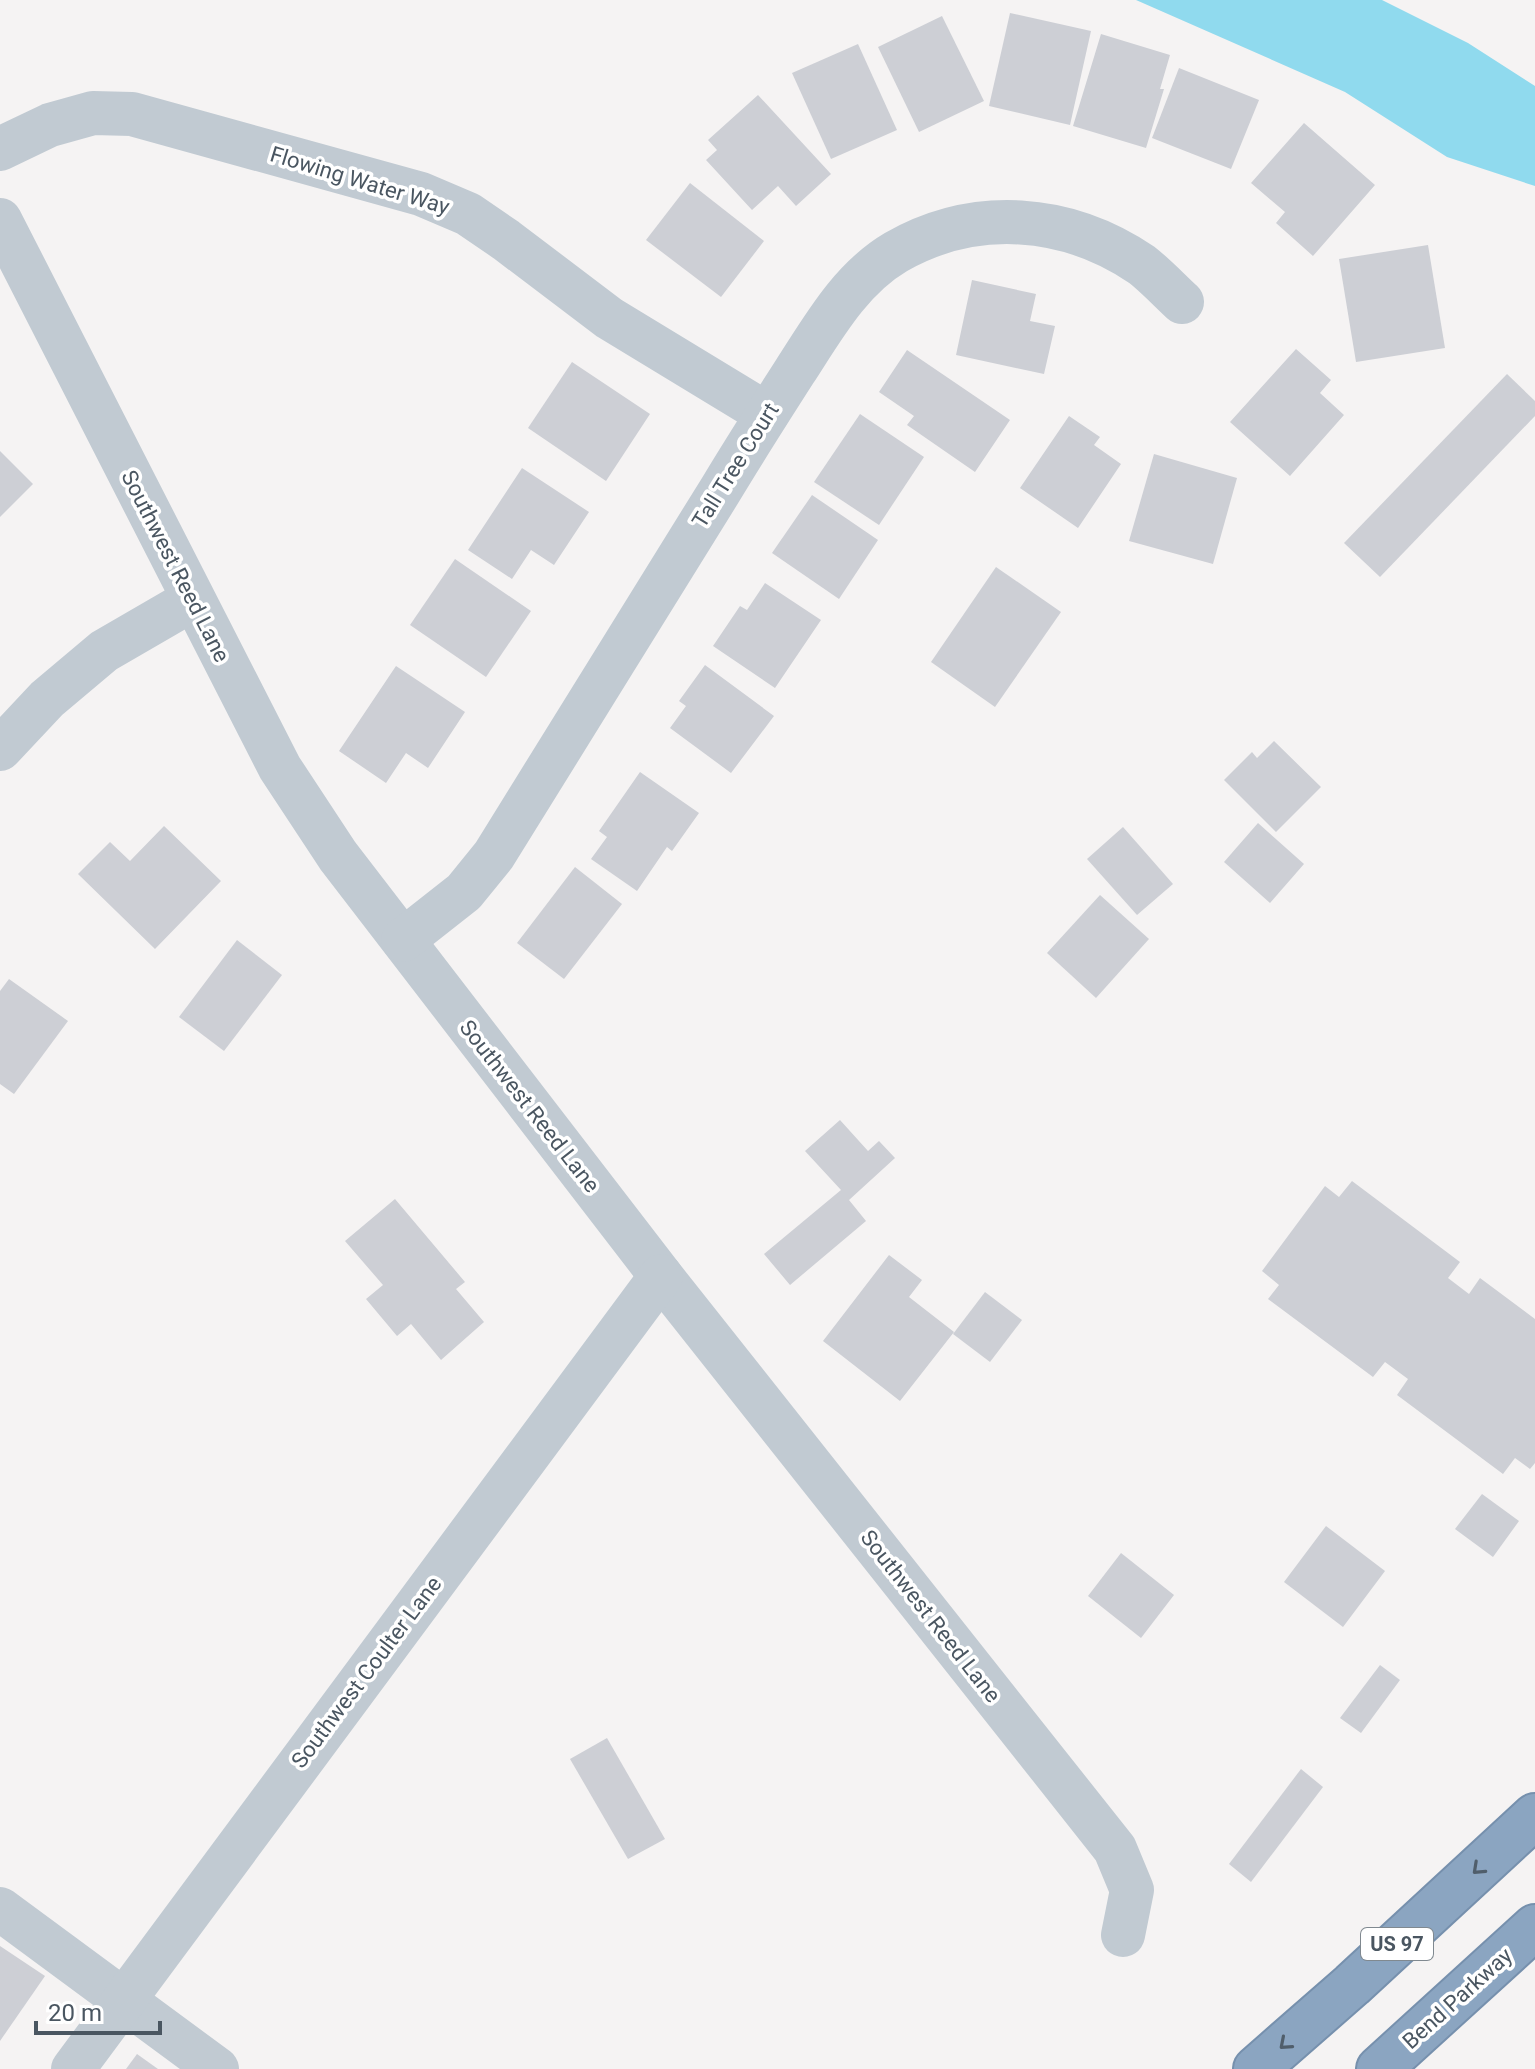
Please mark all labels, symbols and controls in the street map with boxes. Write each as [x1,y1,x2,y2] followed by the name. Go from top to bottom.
[267,141,453,220] street label: Flowing Water Way
[687,398,784,532] street label: Tall Tree Court
[116,466,235,666] street label: Southwest Reed Lane
[455,1015,605,1197] street label: Southwest Reed Lane
[856,1525,1006,1707] street label: Southwest Reed Lane
[286,1572,446,1773] street label: Southwest Coulter Lane
[1473,1860,1487,1875] one-way arrow
[1361,1928,1433,1960] road number: US 97
[1398,1942,1518,2054] street label: Bend Parkway
[36,1985,160,2035] scale bar
[48,1999,102,2027] text: 20 m
[1280,2034,1295,2048] one-way arrow

